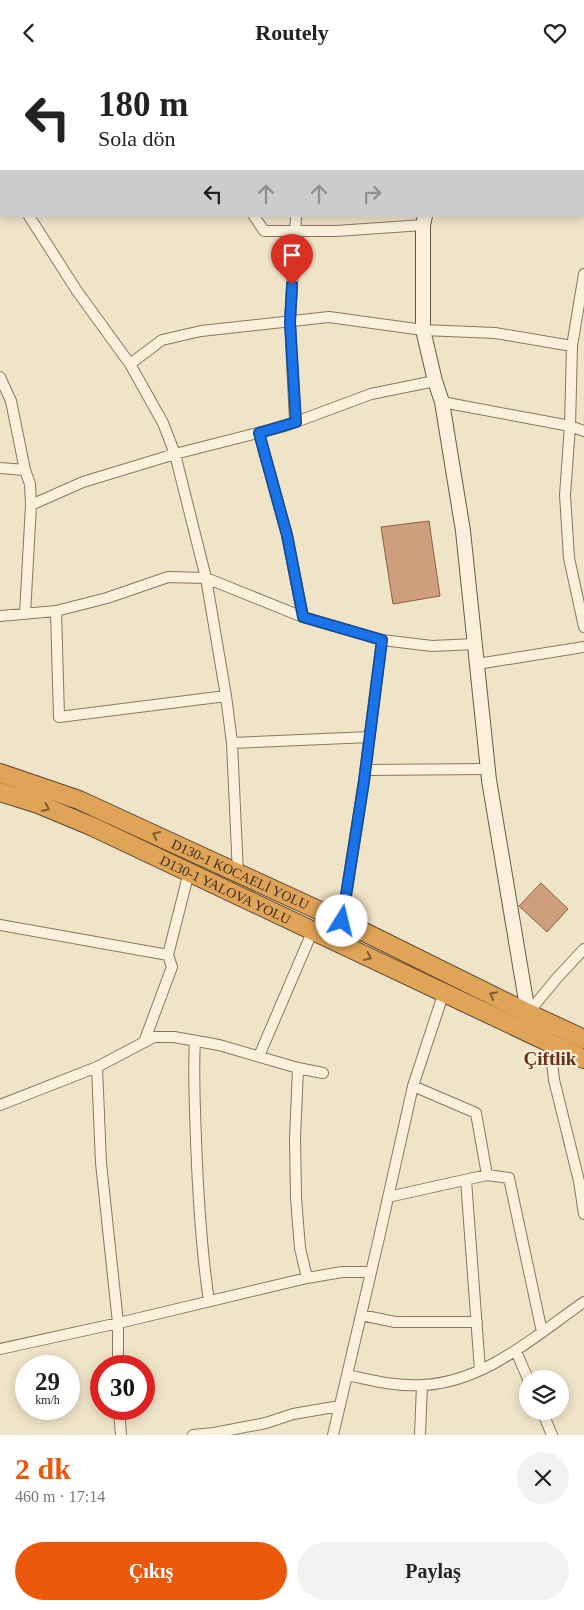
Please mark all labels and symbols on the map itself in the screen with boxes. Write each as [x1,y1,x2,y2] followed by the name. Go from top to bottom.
[271,234,313,285] pin
[41,801,50,812] one-way arrow
[152,831,161,842] one-way arrow
[169,837,311,913] street label: D130-1 KOCAELİ YOLU
[158,853,293,927] street label: D130-1 YALOVA YOLU
[315,894,367,946] position arrow
[363,950,372,960] one-way arrow
[489,991,498,1001] one-way arrow
[524,1048,577,1069] district label: Çiftlik
[90,1355,155,1420] speed limit sign: 30

